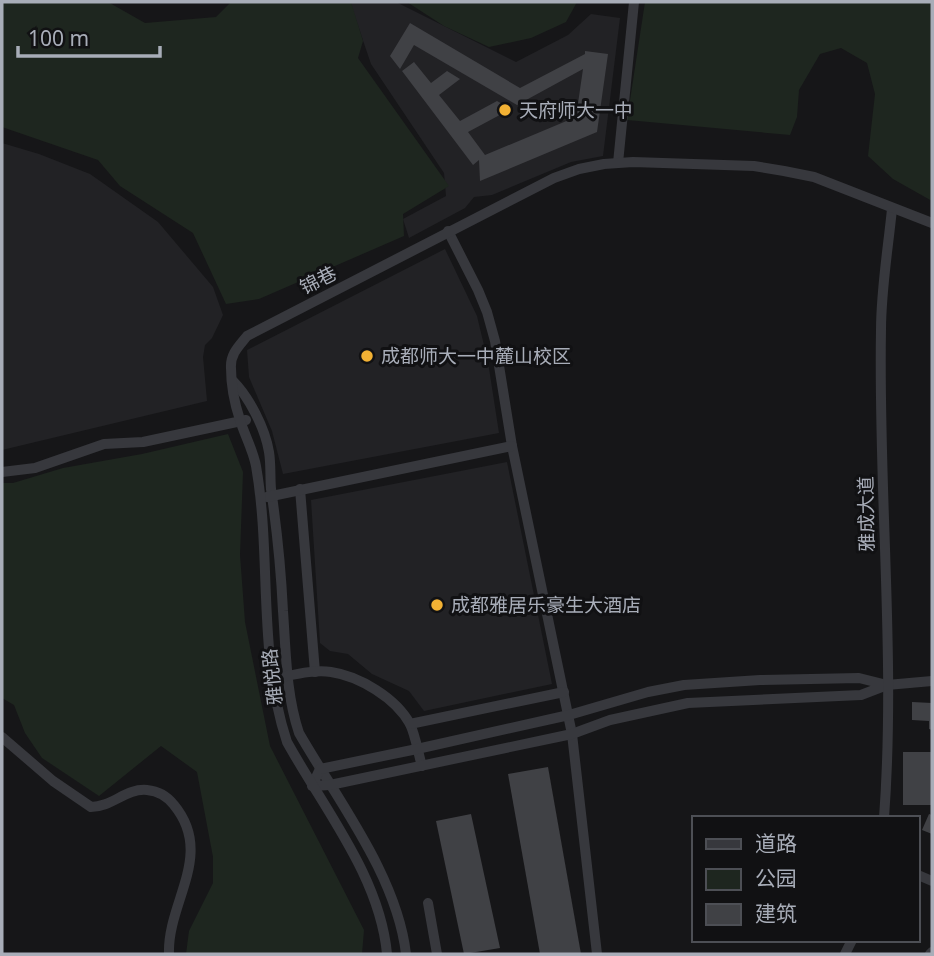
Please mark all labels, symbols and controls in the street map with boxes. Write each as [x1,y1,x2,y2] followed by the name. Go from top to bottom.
[18,14,159,58] scale bar
[28,24,89,52] text: 100 m
[519,97,633,123] place label: 天府师大一中
[497,102,513,118] marker: 天府师大一中
[295,260,341,300] street label: 锦巷
[381,343,571,369] place label: 成都师大一中麓山校区
[359,348,375,364] marker: 成都师大一中麓山校区
[852,476,880,552] street label: 雅成大道
[451,592,641,618] place label: 成都雅居乐豪生大酒店
[429,597,445,613] marker: 成都雅居乐豪生大酒店
[256,647,288,707] street label: 雅悦路
[692,816,920,942] legend
[755,829,797,857] text: 道路
[755,864,797,892] text: 公园
[755,899,797,927] text: 建筑

